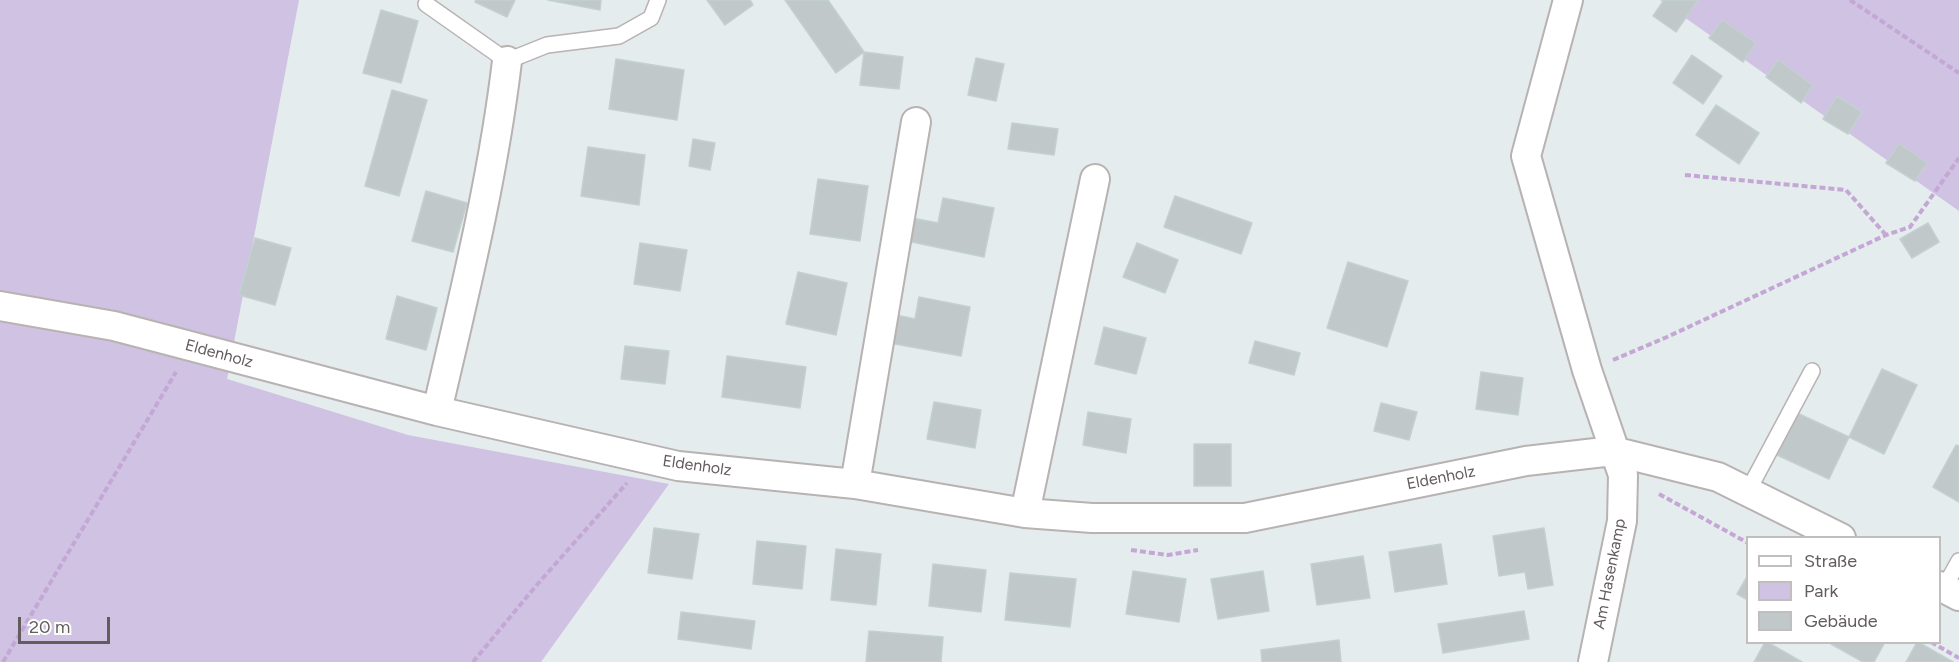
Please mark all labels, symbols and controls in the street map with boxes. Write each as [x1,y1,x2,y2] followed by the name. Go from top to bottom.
[183,336,255,372] street label: Eldenholz
[661,452,733,480] street label: Eldenholz
[1405,462,1477,494] street label: Eldenholz
[1590,517,1630,631] street label: Am Hasenkamp
[1746,536,1941,644] legend
[1804,550,1857,572] text: Straße
[1804,580,1838,602] text: Park
[21,605,112,643] scale bar
[1804,610,1878,632] text: Gebäude
[29,616,70,638] text: 20 m

